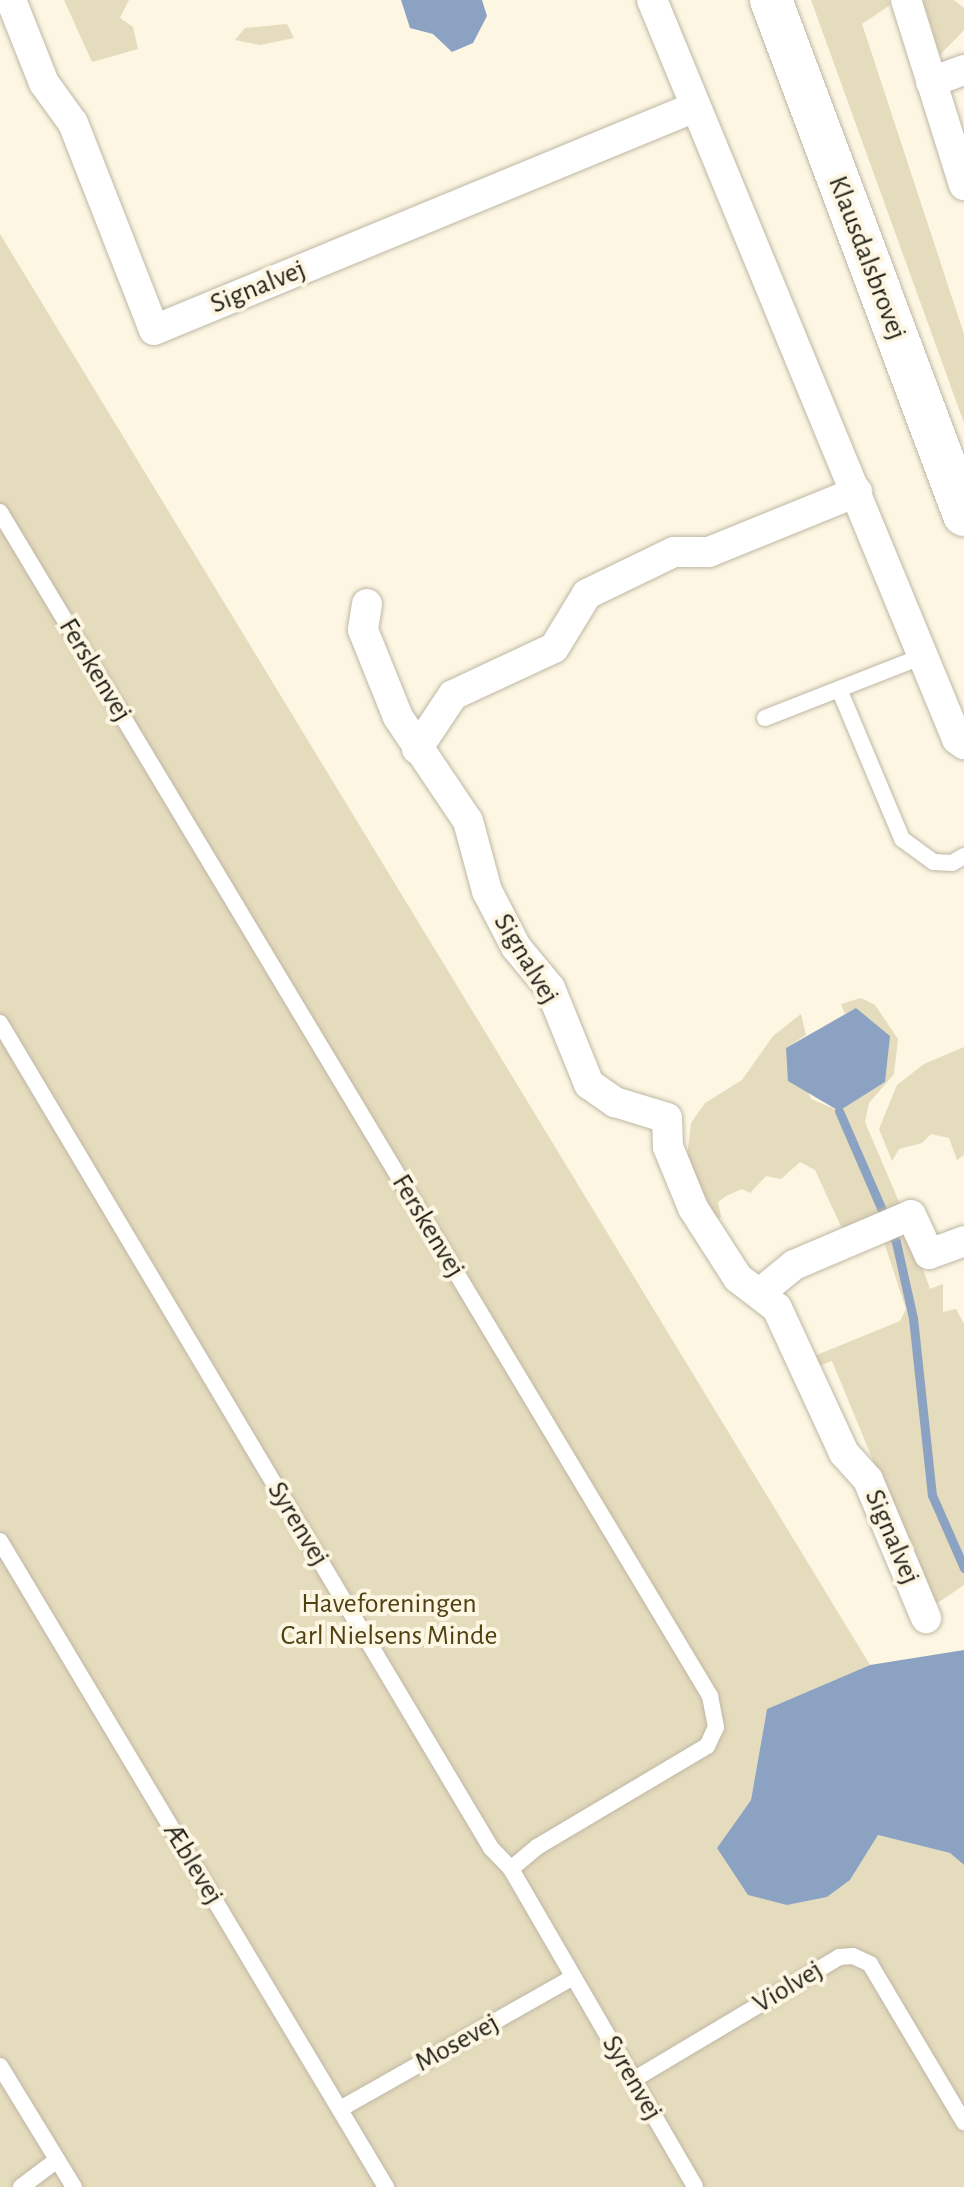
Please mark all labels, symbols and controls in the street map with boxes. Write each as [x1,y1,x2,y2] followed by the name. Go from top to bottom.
[820,171,914,345] street label: Klausdalsbrovej
[205,253,311,321] street label: Signalvej
[51,612,139,728] street label: Ferskenvej
[486,908,566,1010] street label: Signalvej
[384,1168,472,1284] street label: Ferskenvej
[260,1476,336,1572] street label: Syrenvej
[857,1485,927,1589] street label: Signalvej
[281,1587,497,1653] park label: Haveforeningen Carl Nielsens Minde
[156,1817,230,1911] street label: Æblevej
[747,1953,829,2021] street label: Violvej
[409,2006,505,2080] street label: Mosevej
[594,2030,670,2126] street label: Syrenvej

